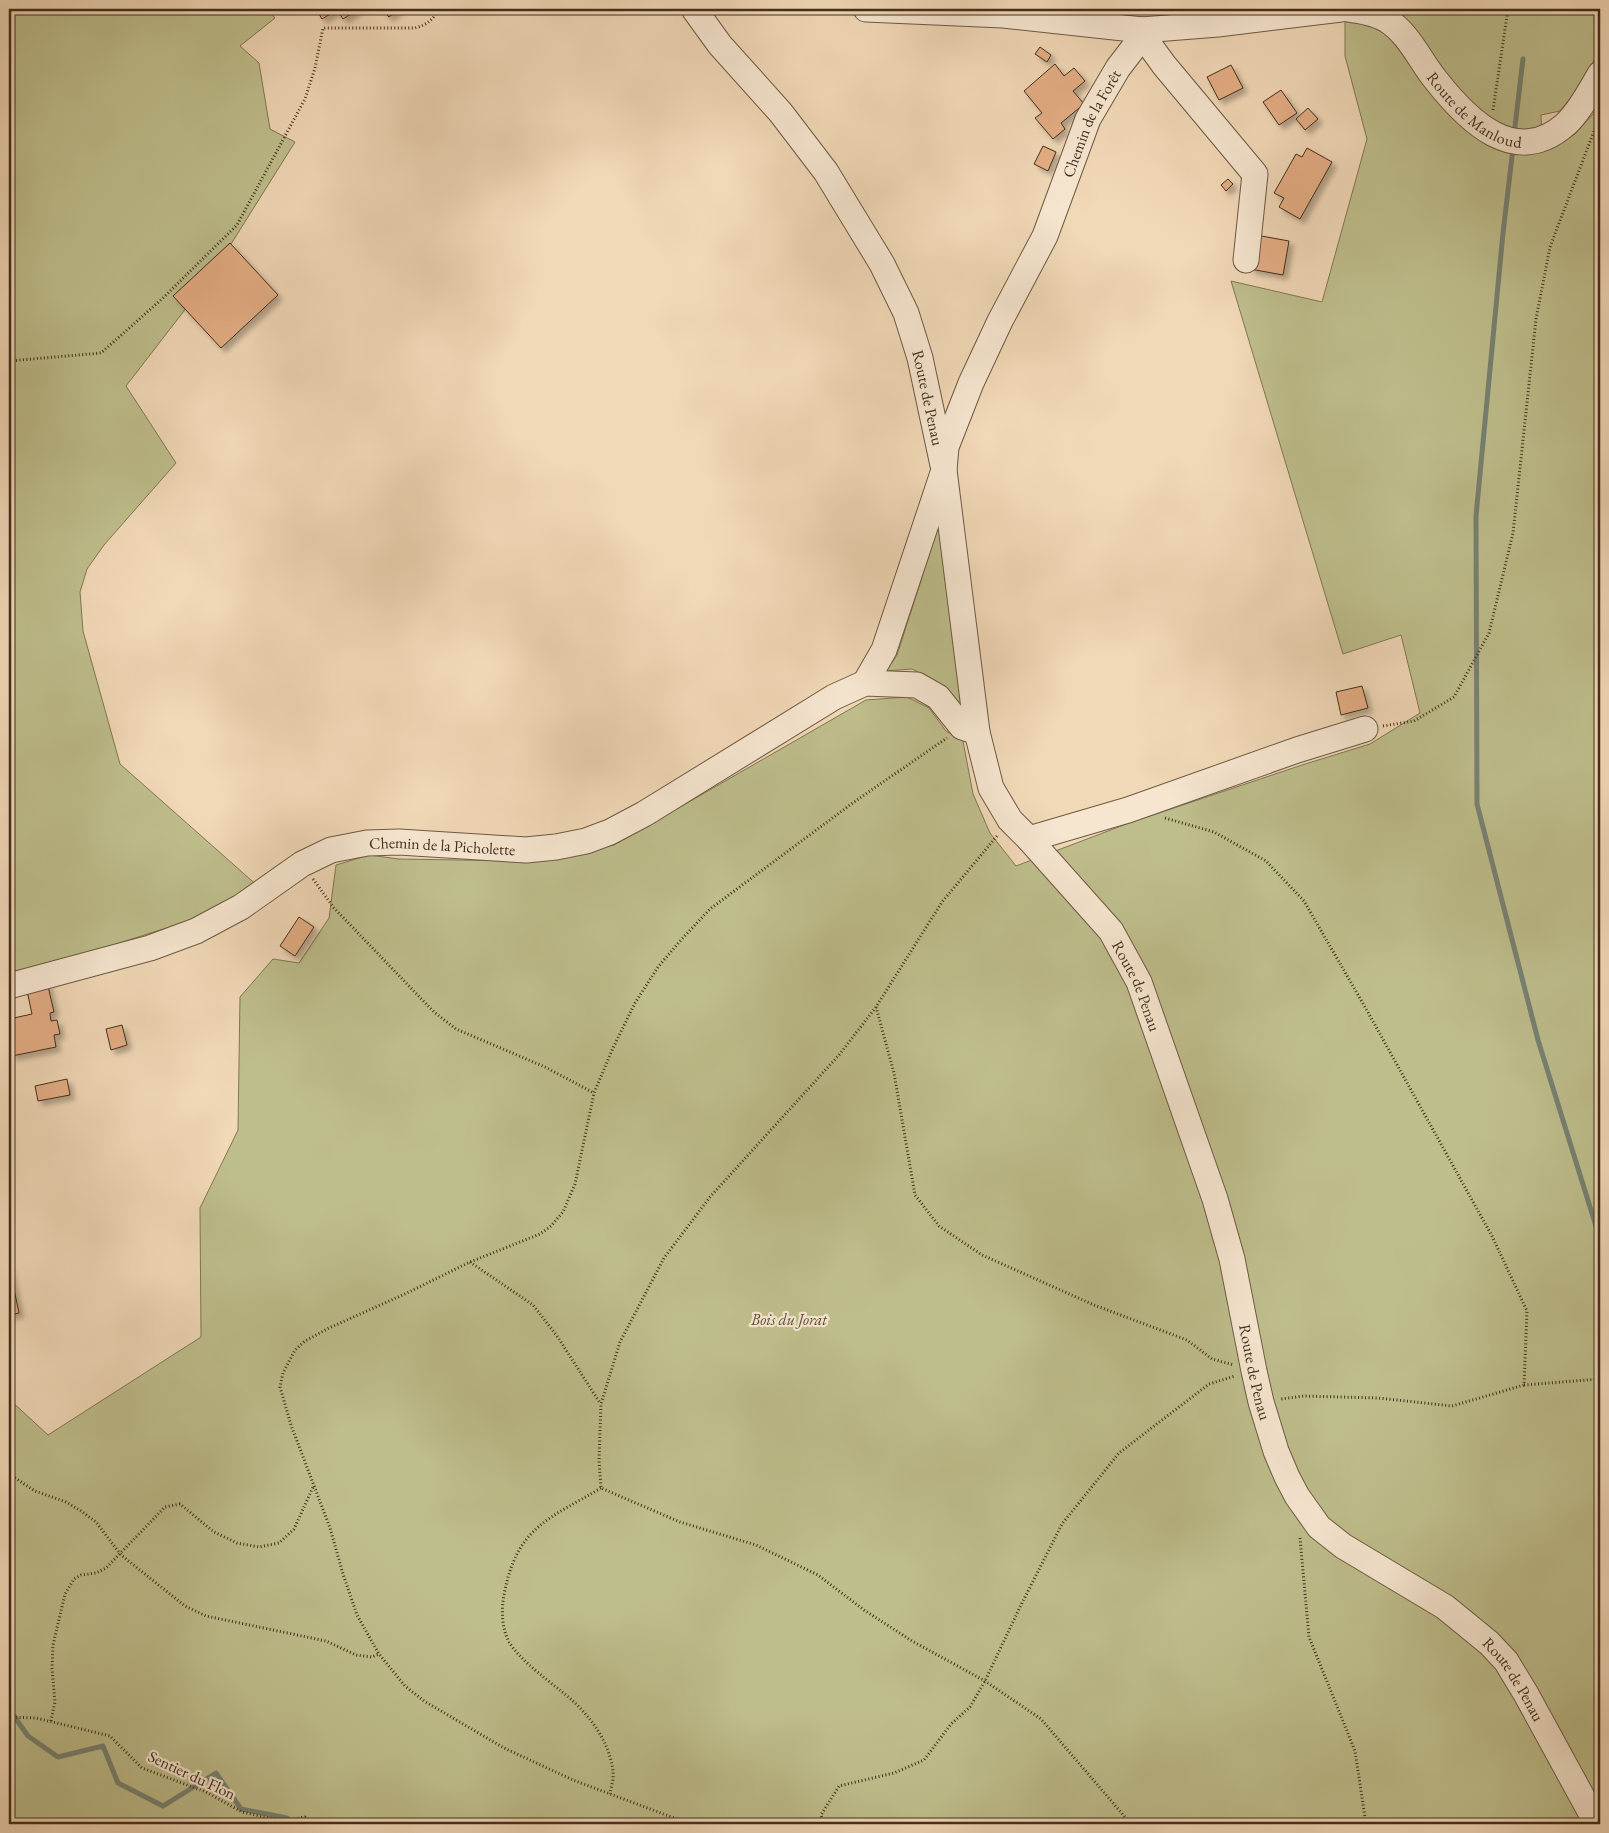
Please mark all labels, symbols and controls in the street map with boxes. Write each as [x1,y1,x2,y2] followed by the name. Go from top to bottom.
[1057,66,1125,180] street label: Chemin de la Forêt
[1423,67,1524,153] street label: Route de Manloud
[908,347,949,448] street label: Route de Penau
[369,831,516,860] street label: Chemin de la Picholette
[1108,937,1166,1034] street label: Route de Penau
[750,1309,828,1330] park label: Bois du Jorat
[1235,1322,1276,1423] street label: Route de Penau
[1478,1632,1550,1725] street label: Route de Penau
[145,1746,240,1805] street label: Sentier du Flon

